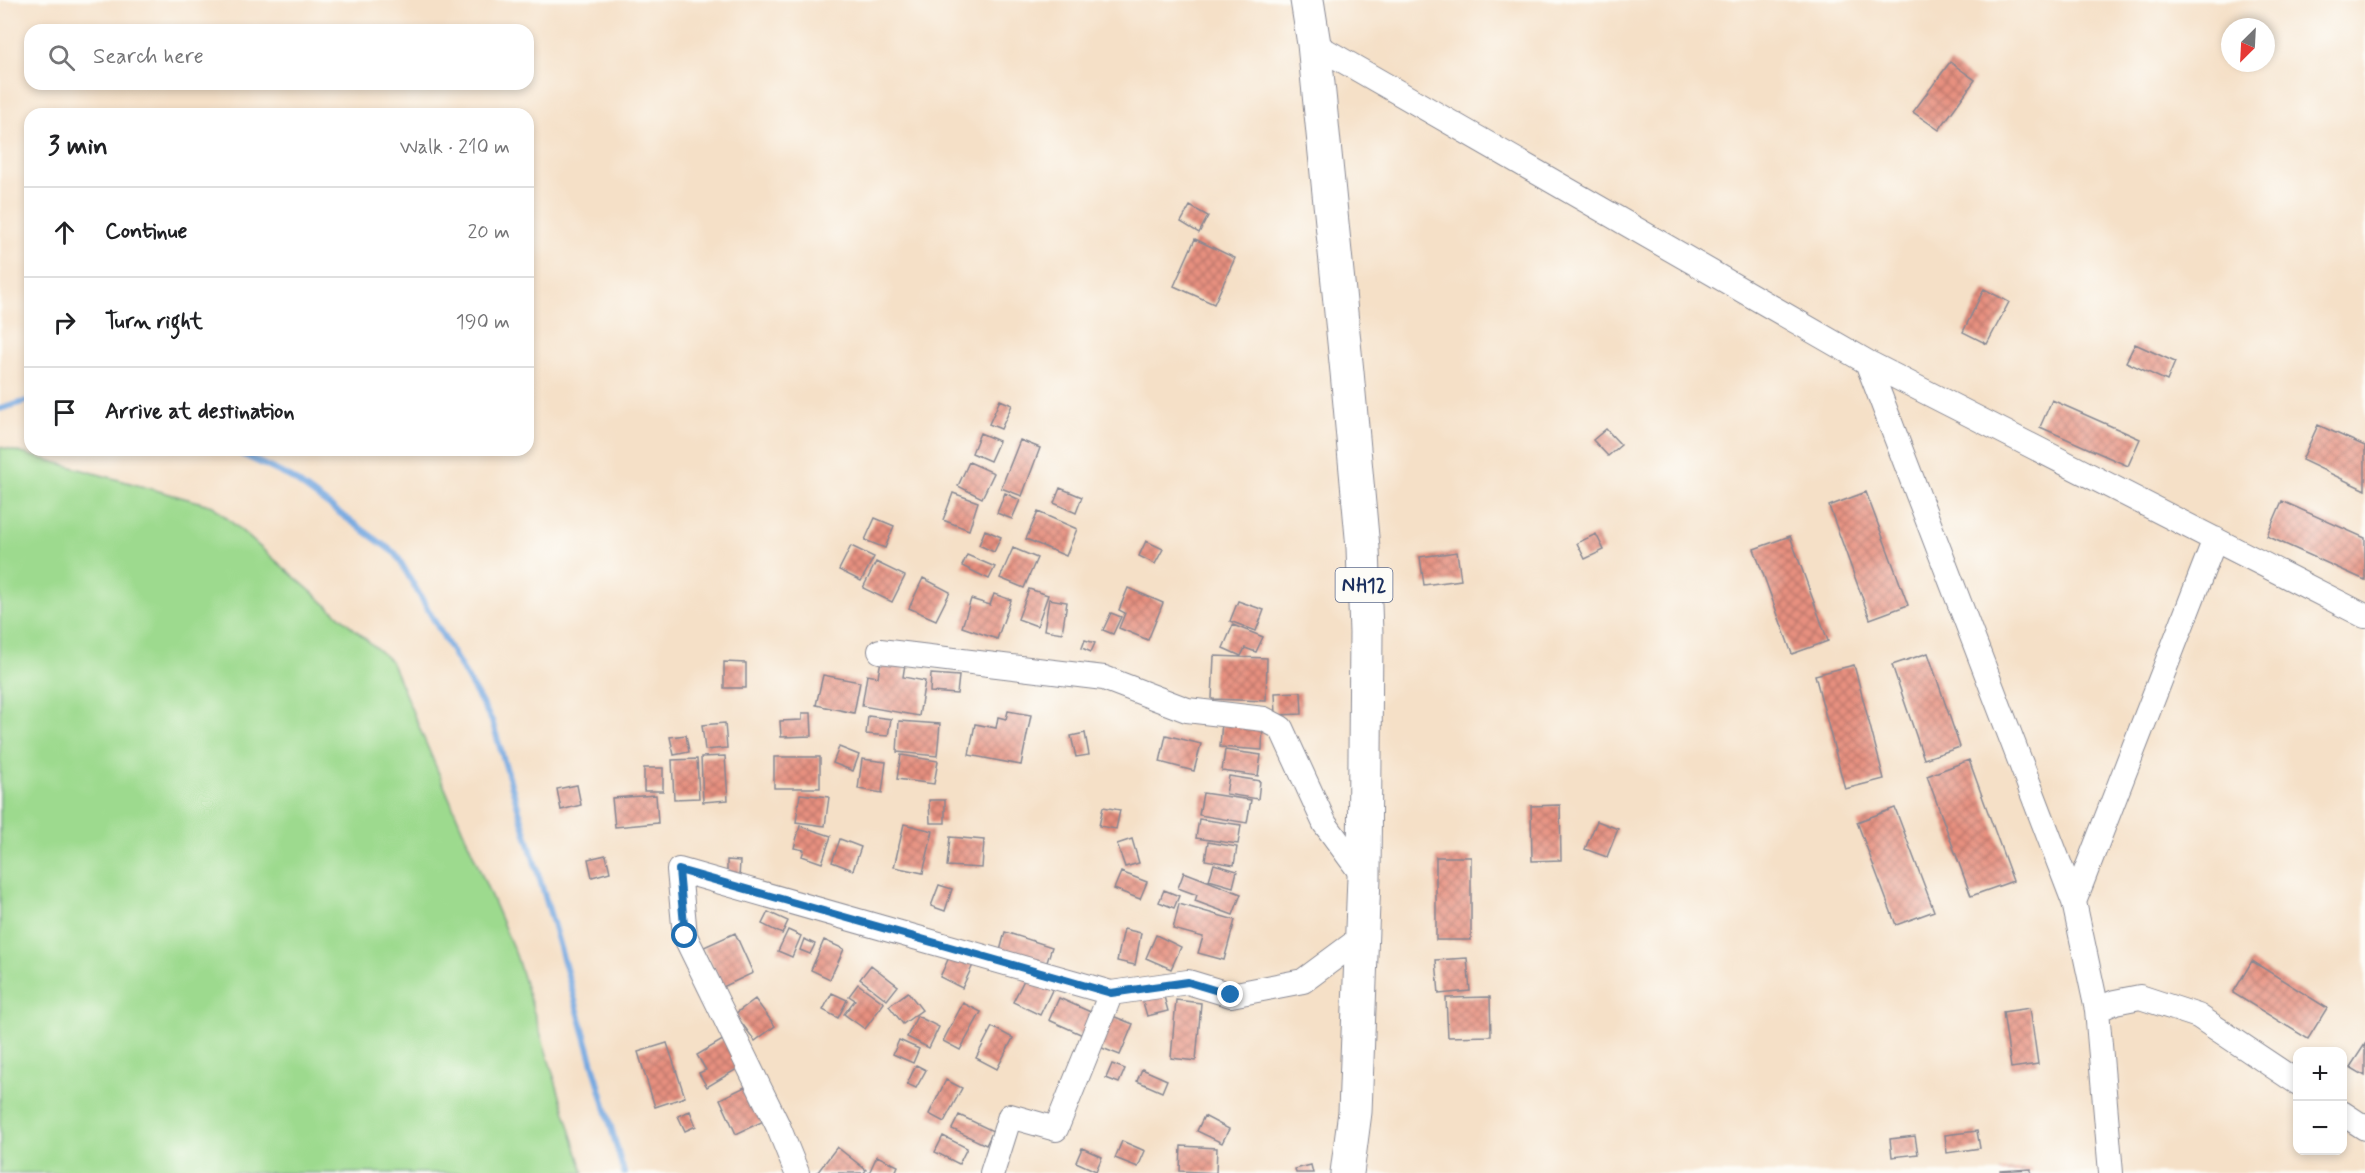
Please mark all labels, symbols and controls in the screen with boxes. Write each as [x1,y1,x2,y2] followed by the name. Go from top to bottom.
[2221,18,2275,72] north arrow
[24,24,534,90] search box
[45,41,78,74] icon: search
[93,43,204,71] text: Search here
[48,130,108,164] text: 3 min
[400,134,510,161] text: Walk · 210 m
[48,216,81,249] icon: ahead
[105,218,187,246] text: Continue
[467,219,510,246] text: 20 m
[48,306,81,339] icon: right
[105,308,203,336] text: Turn right
[456,309,510,336] text: 190 m
[48,396,81,429] icon: arrive
[105,398,295,426] text: Arrive at destination
[1336,568,1392,602] road number: NH12
[671,922,697,948] route start
[1217,981,1243,1007] route end
[2293,1047,2347,1155] map controls
[2293,1047,2347,1101] button: +
[2293,1101,2347,1155] button: −

